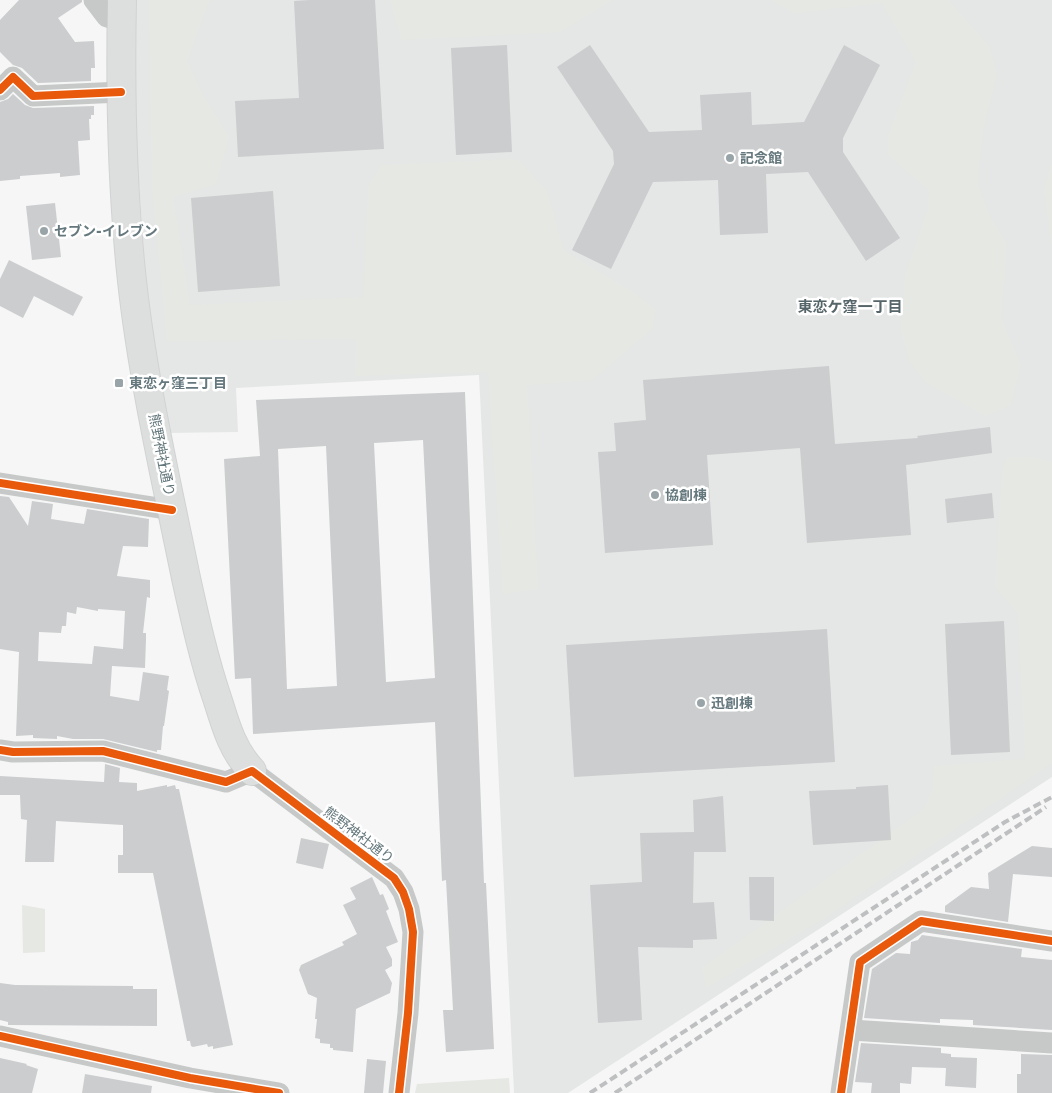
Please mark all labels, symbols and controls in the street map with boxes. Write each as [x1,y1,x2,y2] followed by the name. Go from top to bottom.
[740,149,782,167] place label: 記念館
[724,152,736,164] marker: 記念館
[54,222,158,240] place label: セブン-イレブン
[38,225,50,237] marker: セブン-イレブン
[797,297,903,316] district label: 東恋ケ窪一丁目
[129,374,227,392] place label: 東恋ヶ窪三丁目
[113,377,125,389] marker: 東恋ヶ窪三丁目
[145,412,179,498] street label: 熊野神社通り
[665,486,707,504] place label: 協創棟
[649,489,661,501] marker: 協創棟
[711,694,753,712] place label: 迅創棟
[695,697,707,709] marker: 迅創棟
[320,803,398,867] street label: 熊野神社通り

